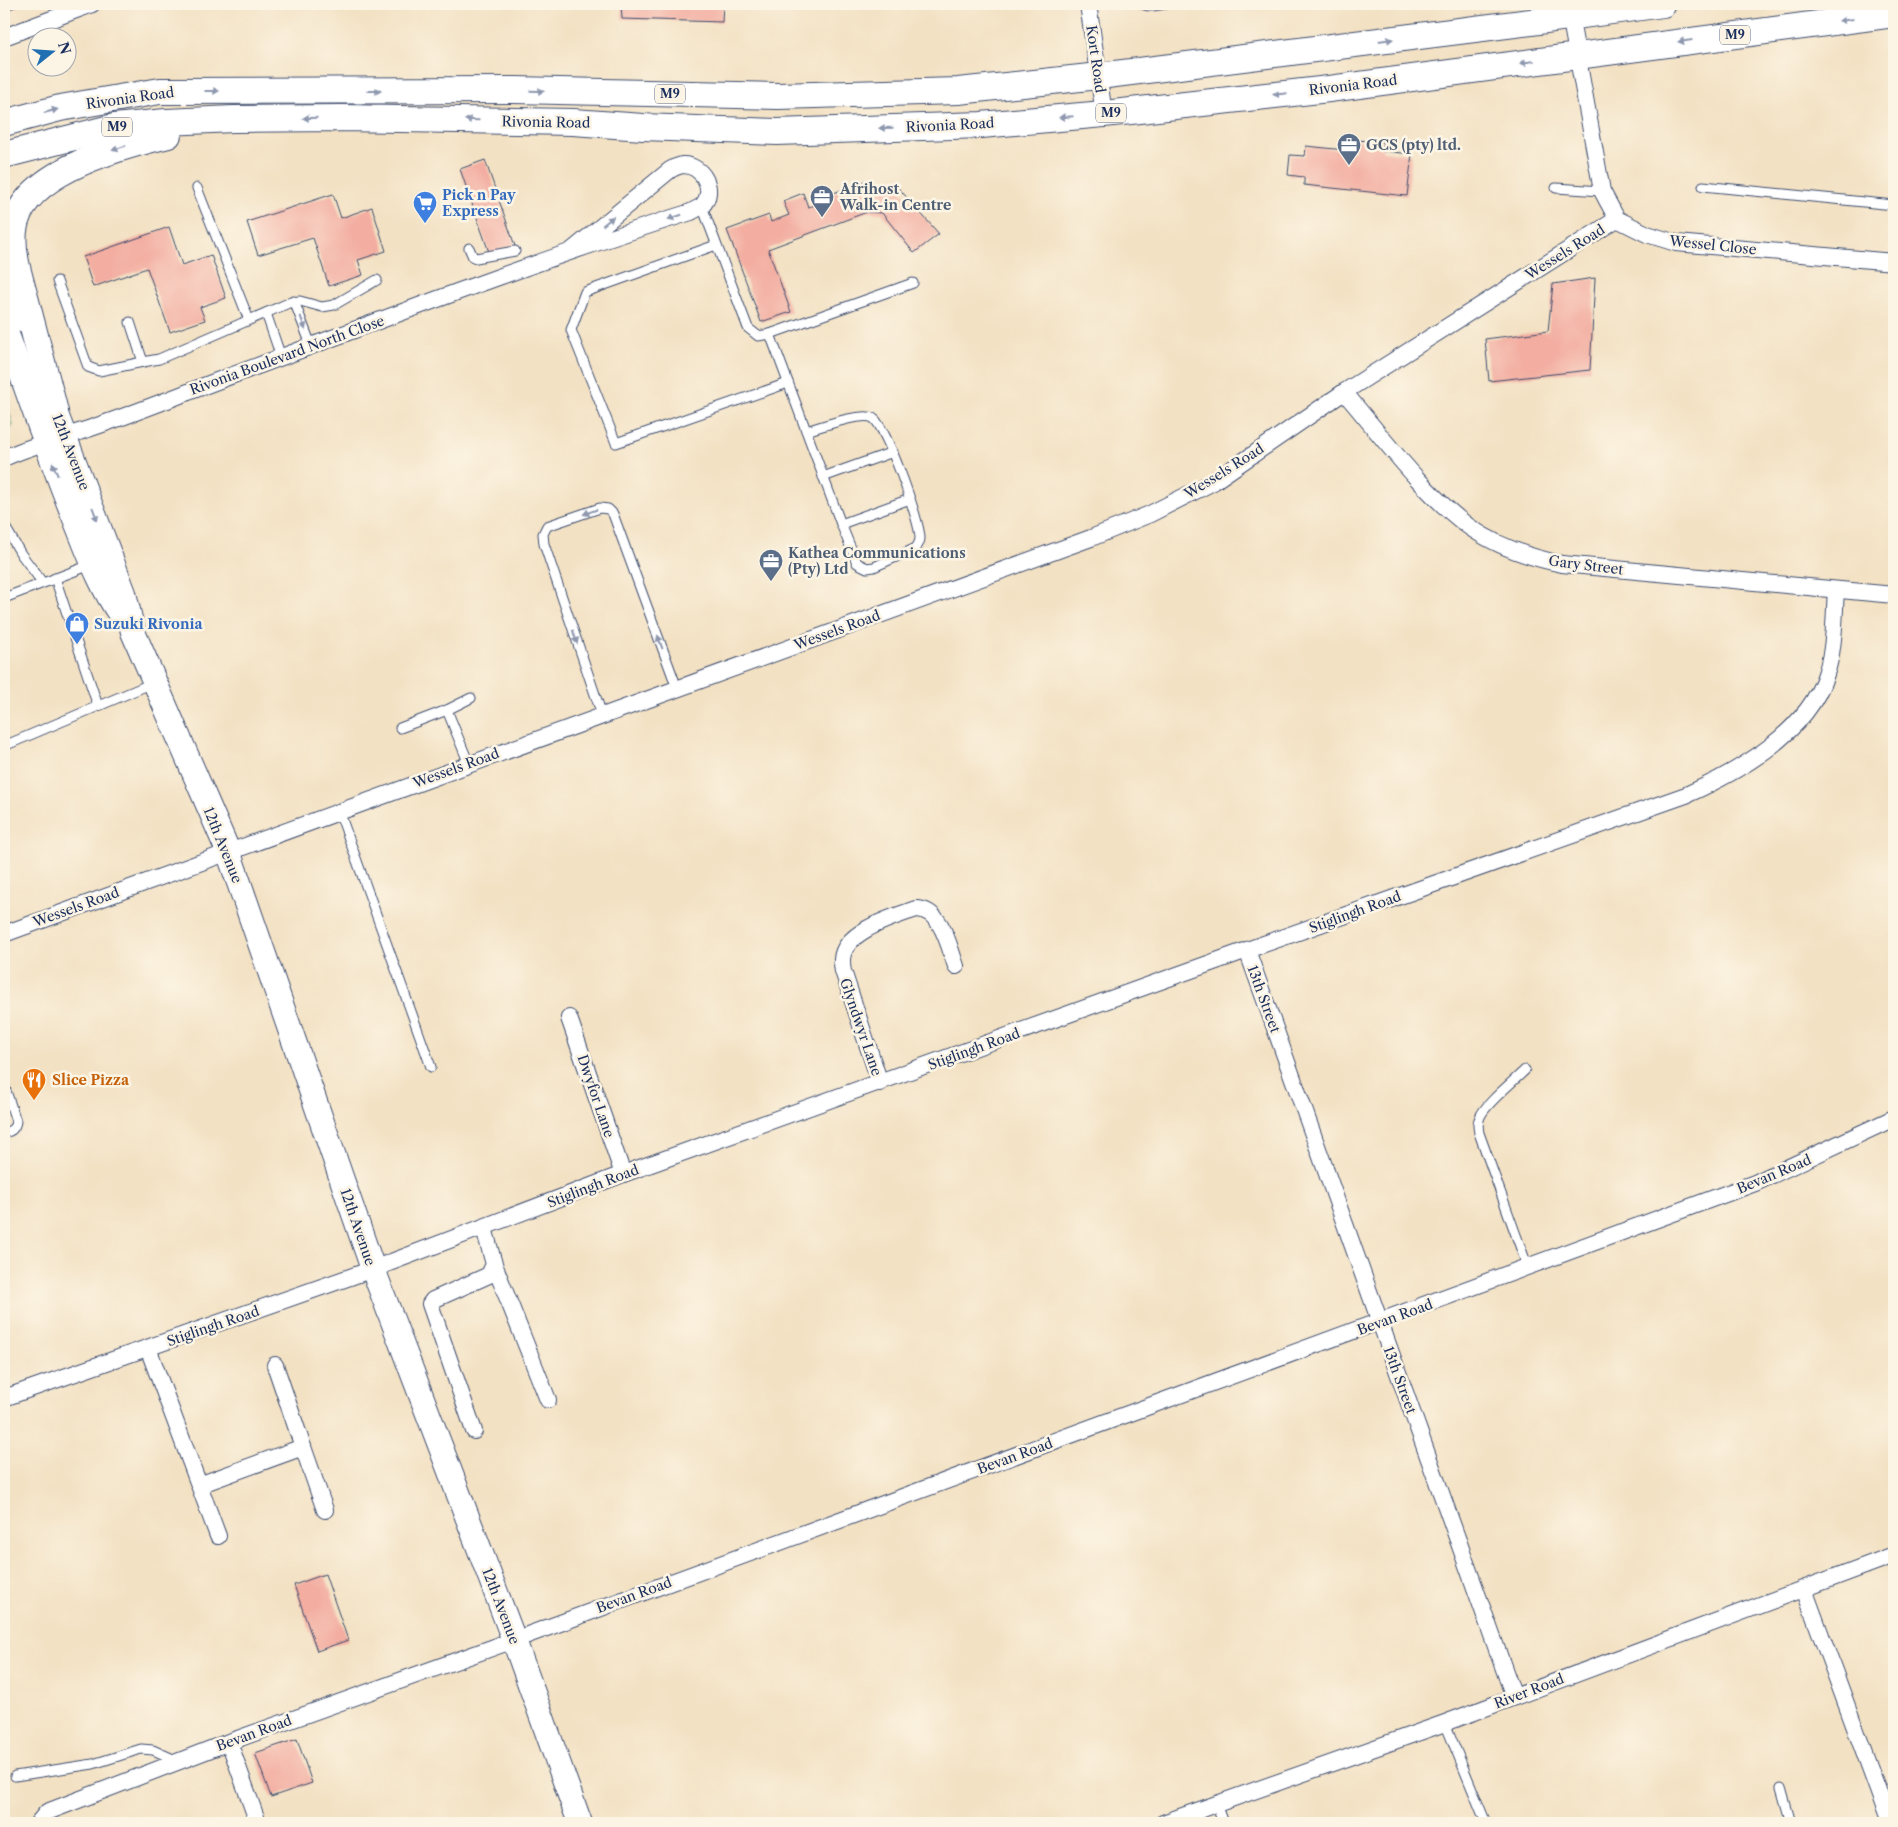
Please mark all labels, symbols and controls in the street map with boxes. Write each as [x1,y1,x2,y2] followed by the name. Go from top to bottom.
[1838,16,1854,24] one-way arrow
[1082,24,1110,94] street label: Kort Road
[1720,26,1750,44] road number: M9
[28,28,78,78] north arrow
[1378,36,1394,44] one-way arrow
[1676,37,1692,45] one-way arrow
[54,40,75,57] text: N
[1519,58,1535,66] one-way arrow
[1308,71,1399,99] street label: Rivonia Road
[85,83,176,113] street label: Rivonia Road
[655,85,685,104] road number: M9
[204,87,220,95] one-way arrow
[366,87,382,95] one-way arrow
[529,87,545,95] one-way arrow
[1271,90,1287,98] one-way arrow
[1096,104,1126,122] road number: M9
[43,106,58,114] one-way arrow
[501,112,591,132] street label: Rivonia Road
[302,114,318,122] one-way arrow
[905,114,995,136] street label: Rivonia Road
[1058,114,1074,122] one-way arrow
[464,116,480,124] one-way arrow
[102,118,132,136] road number: M9
[878,124,894,132] one-way arrow
[1336,132,1362,166] office icon: GCS (pty) ltd.
[1366,136,1461,154] place label: GCS (pty) ltd.
[111,144,126,152] one-way arrow
[839,180,951,214] place label: Afrihost Walk-in Centre
[809,184,835,218] office icon: Afrihost Walk-in Centre
[442,186,516,220] place label: Pick n Pay Express
[412,190,438,224] supermarket icon: Pick n Pay Express
[668,214,683,221] one-way arrow
[601,216,614,227] one-way arrow
[1521,220,1609,284] street label: Wessels Road
[1668,231,1758,259] street label: Wessel Close
[187,311,387,399] street label: Rivonia Boulevard North Close
[299,316,307,331] one-way arrow
[48,411,94,493] street label: 12th Avenue
[1180,439,1268,503] street label: Wessels Road
[51,461,58,476] one-way arrow
[91,507,99,522] one-way arrow
[582,508,597,516] one-way arrow
[788,544,966,578] place label: Kathea Communications (Pty) Ltd
[758,548,784,582] office icon: Kathea Communications (Pty) Ltd
[1548,551,1625,579] street label: Gary Street
[790,606,883,654] street label: Wessels Road
[64,611,90,645] shop icon: Suzuki Rivonia
[94,615,204,633] place label: Suzuki Rivonia
[572,630,579,645] one-way arrow
[656,634,664,649] one-way arrow
[409,744,502,792] street label: Wessels Road
[200,804,246,886] street label: 12th Avenue
[29,883,122,931] street label: Wessels Road
[1307,887,1404,937] street label: Stiglingh Road
[1243,963,1285,1035] street label: 13th Street
[836,976,886,1078] street label: Glyndwyr Lane
[926,1024,1023,1074] street label: Stiglingh Road
[573,1052,619,1140] street label: Dwyfor Lane
[21,1067,47,1101] restaurant icon: Slice Pizza
[52,1071,130,1089] place label: Slice Pizza
[1734,1150,1814,1198] street label: Bevan Road
[545,1160,642,1212] street label: Stiglingh Road
[336,1186,380,1268] street label: 12th Avenue
[1355,1295,1436,1339] street label: Bevan Road
[164,1302,262,1350] street label: Stiglingh Road
[1379,1344,1421,1416] street label: 13th Street
[975,1434,1056,1478] street label: Bevan Road
[478,1565,524,1647] street label: 12th Avenue
[594,1573,675,1617] street label: Bevan Road
[1492,1669,1567,1713] street label: River Road
[214,1711,295,1755] street label: Bevan Road

